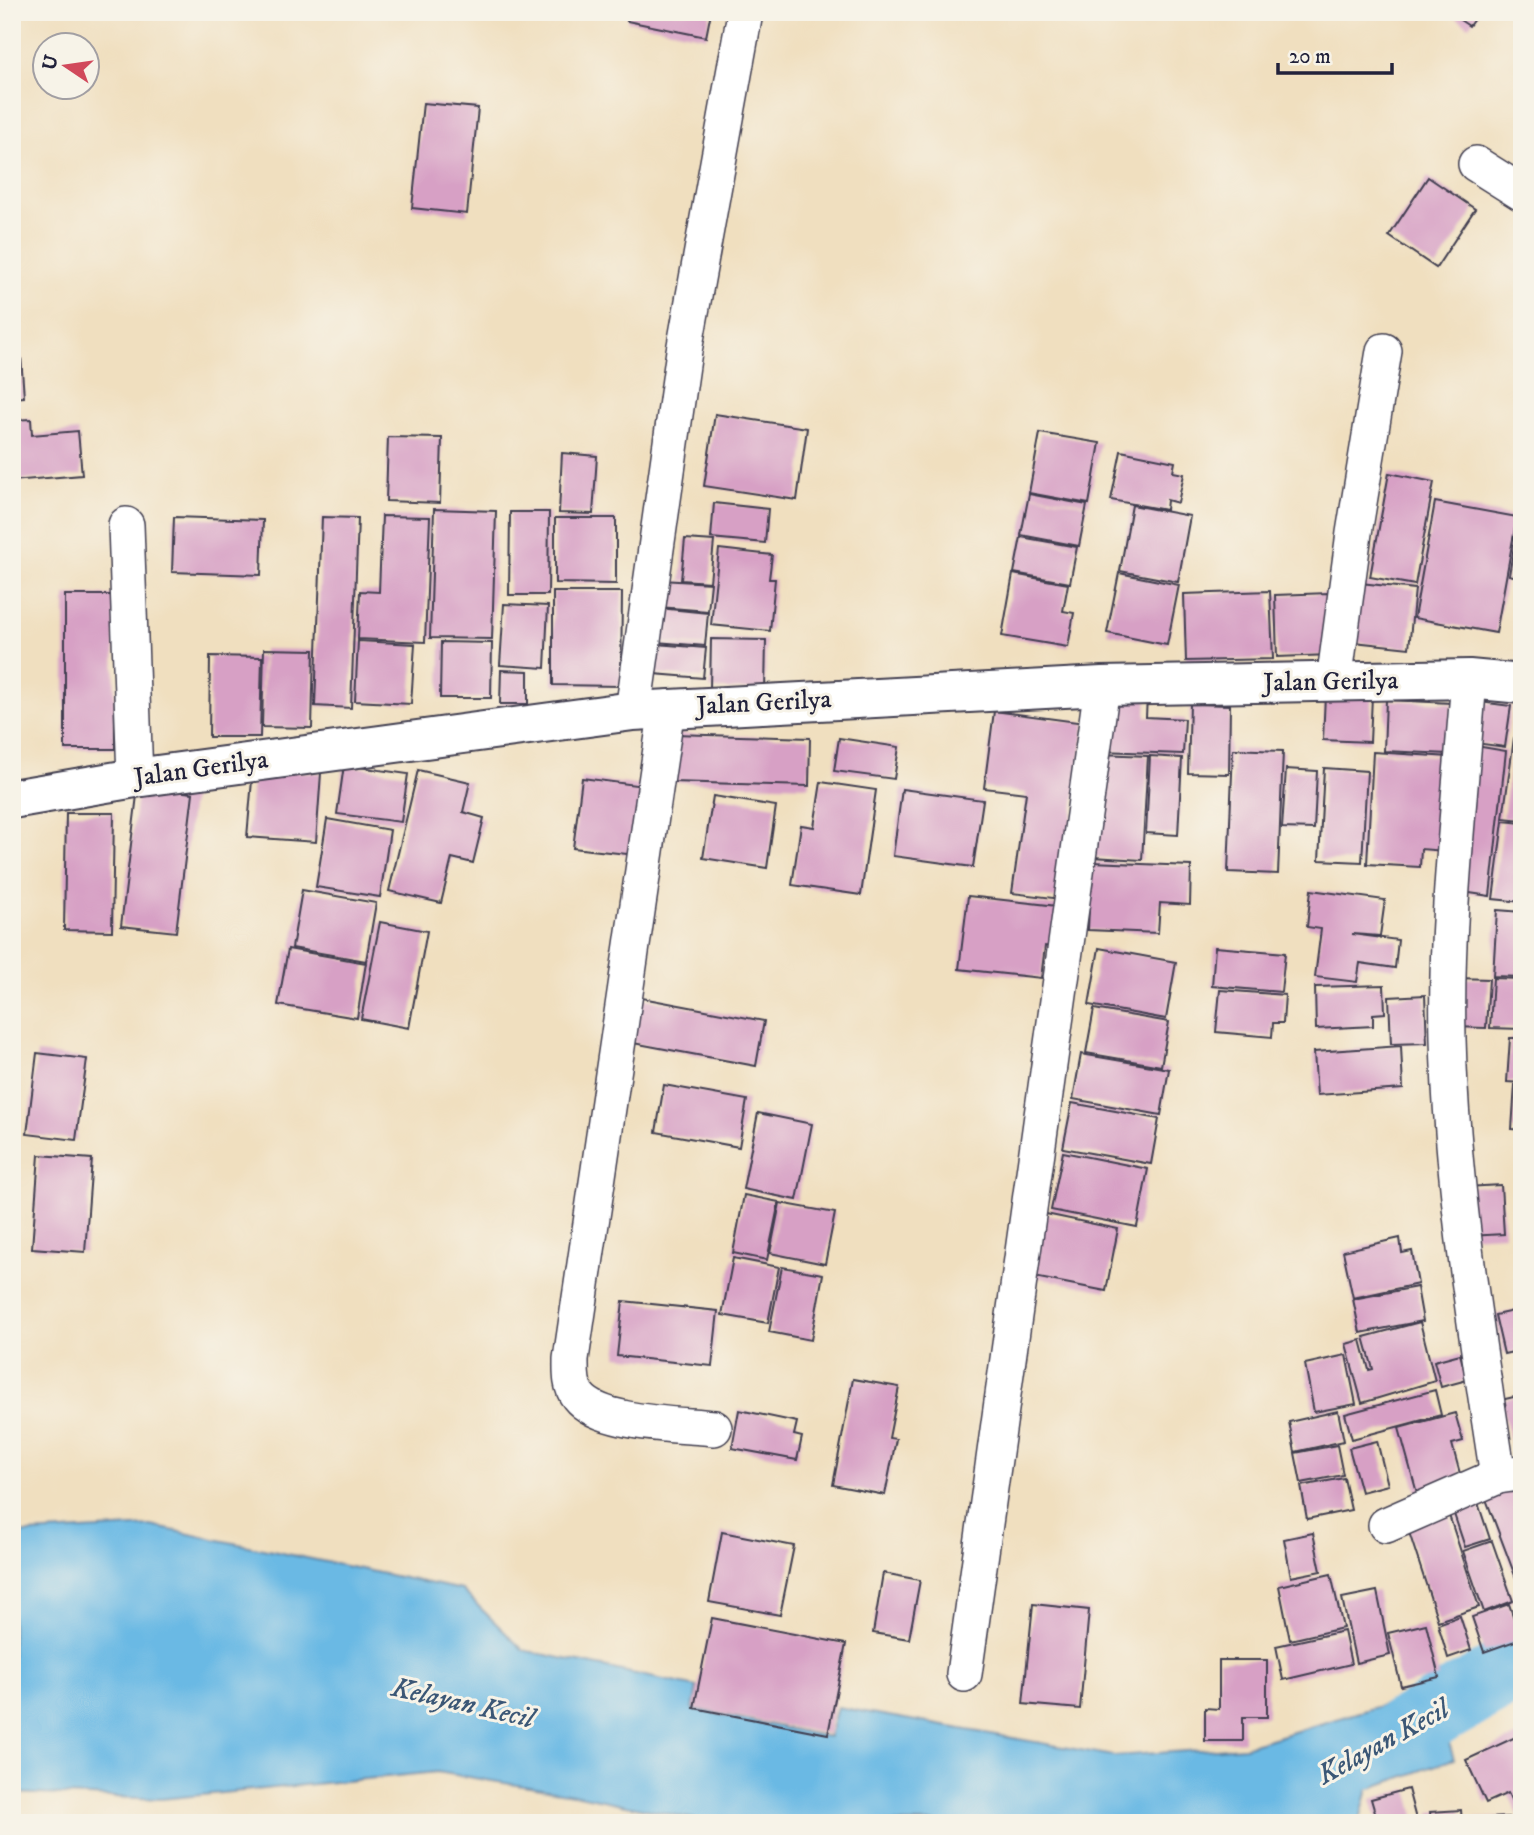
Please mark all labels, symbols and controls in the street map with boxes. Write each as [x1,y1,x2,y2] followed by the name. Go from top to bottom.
[32,32,102,102] north arrow
[1278,32,1392,76] scale bar
[1289,44,1331,70] text: 20 m
[38,52,64,72] text: U
[1261,664,1399,700] street label: Jalan Gerilya
[694,683,832,723] street label: Jalan Gerilya
[130,743,270,795] street label: Jalan Gerilya
[387,1669,540,1737] water label: Kelayan Kecil
[1310,1690,1457,1793] water label: Kelayan Kecil

